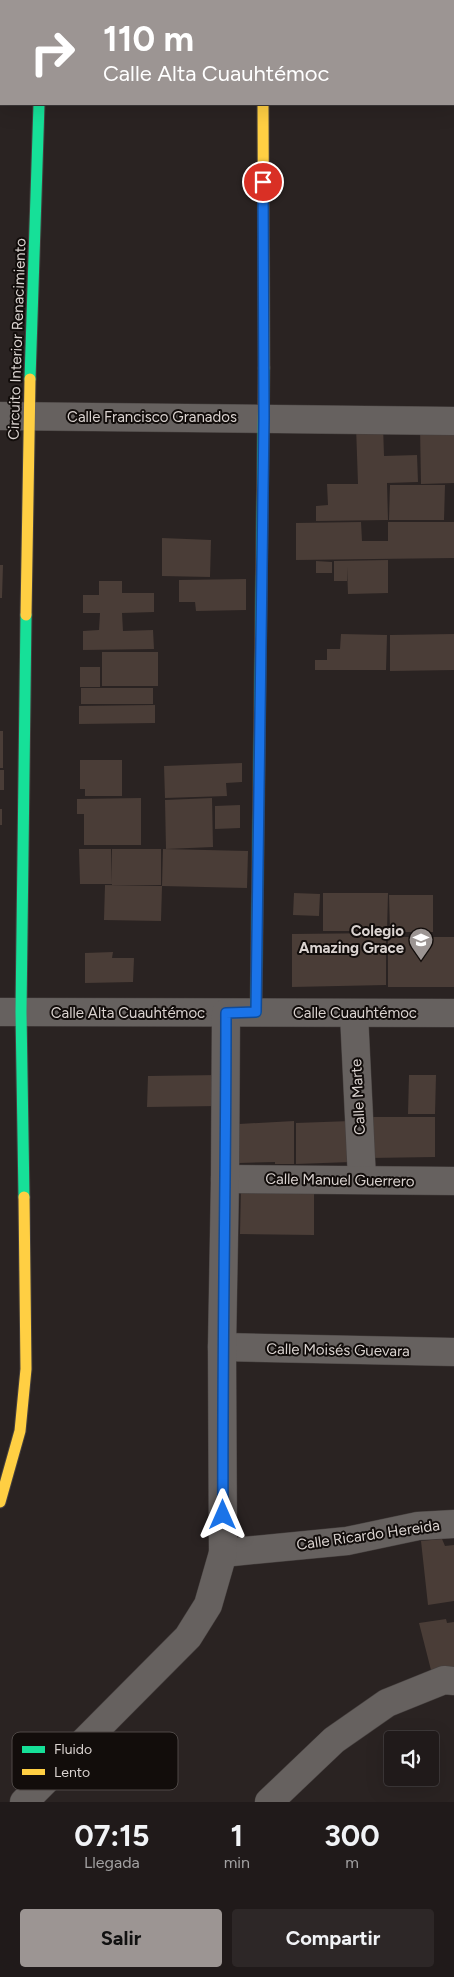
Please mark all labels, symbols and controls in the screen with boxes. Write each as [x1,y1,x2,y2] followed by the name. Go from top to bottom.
[103,18,194,60] text: 110 m
[20,20,85,85] icon: right
[103,60,329,87] text: Calle Alta Cuauhtémoc
[242,161,284,203] pin
[249,168,277,196] icon: arrive
[4,237,30,440] street label: Circuito Interior Renacimiento
[67,408,237,426] street label: Calle Francisco Granados
[299,922,405,957] place label: Colegio Amazing Grace
[408,927,434,961] school or university icon: Colegio Amazing Grace
[51,1004,205,1022] street label: Calle Alta Cuauhtémoc
[293,1004,417,1022] street label: Calle Cuauhtémoc
[347,1058,369,1136] street label: Calle Marte
[265,1170,415,1190] street label: Calle Manuel Guerrero
[266,1340,410,1360] street label: Calle Moisés Guevara
[196,1488,248,1540] position arrow
[295,1516,441,1554] street label: Calle Ricardo Hereida
[384,1731,439,1786] map controls
[384,1731,439,1786] button: sound
[12,1732,178,1790] legend
[54,1741,92,1758] text: Fluido
[54,1764,90,1781] text: Lento
[74,1817,149,1854] text: 07:15
[230,1817,243,1854] text: 1
[324,1817,380,1854] text: 300
[84,1853,140,1872] text: Llegada
[224,1853,250,1872] text: min
[345,1853,359,1872] text: m
[20,1909,222,1967] button: Salir
[232,1909,434,1967] button: Compartir

